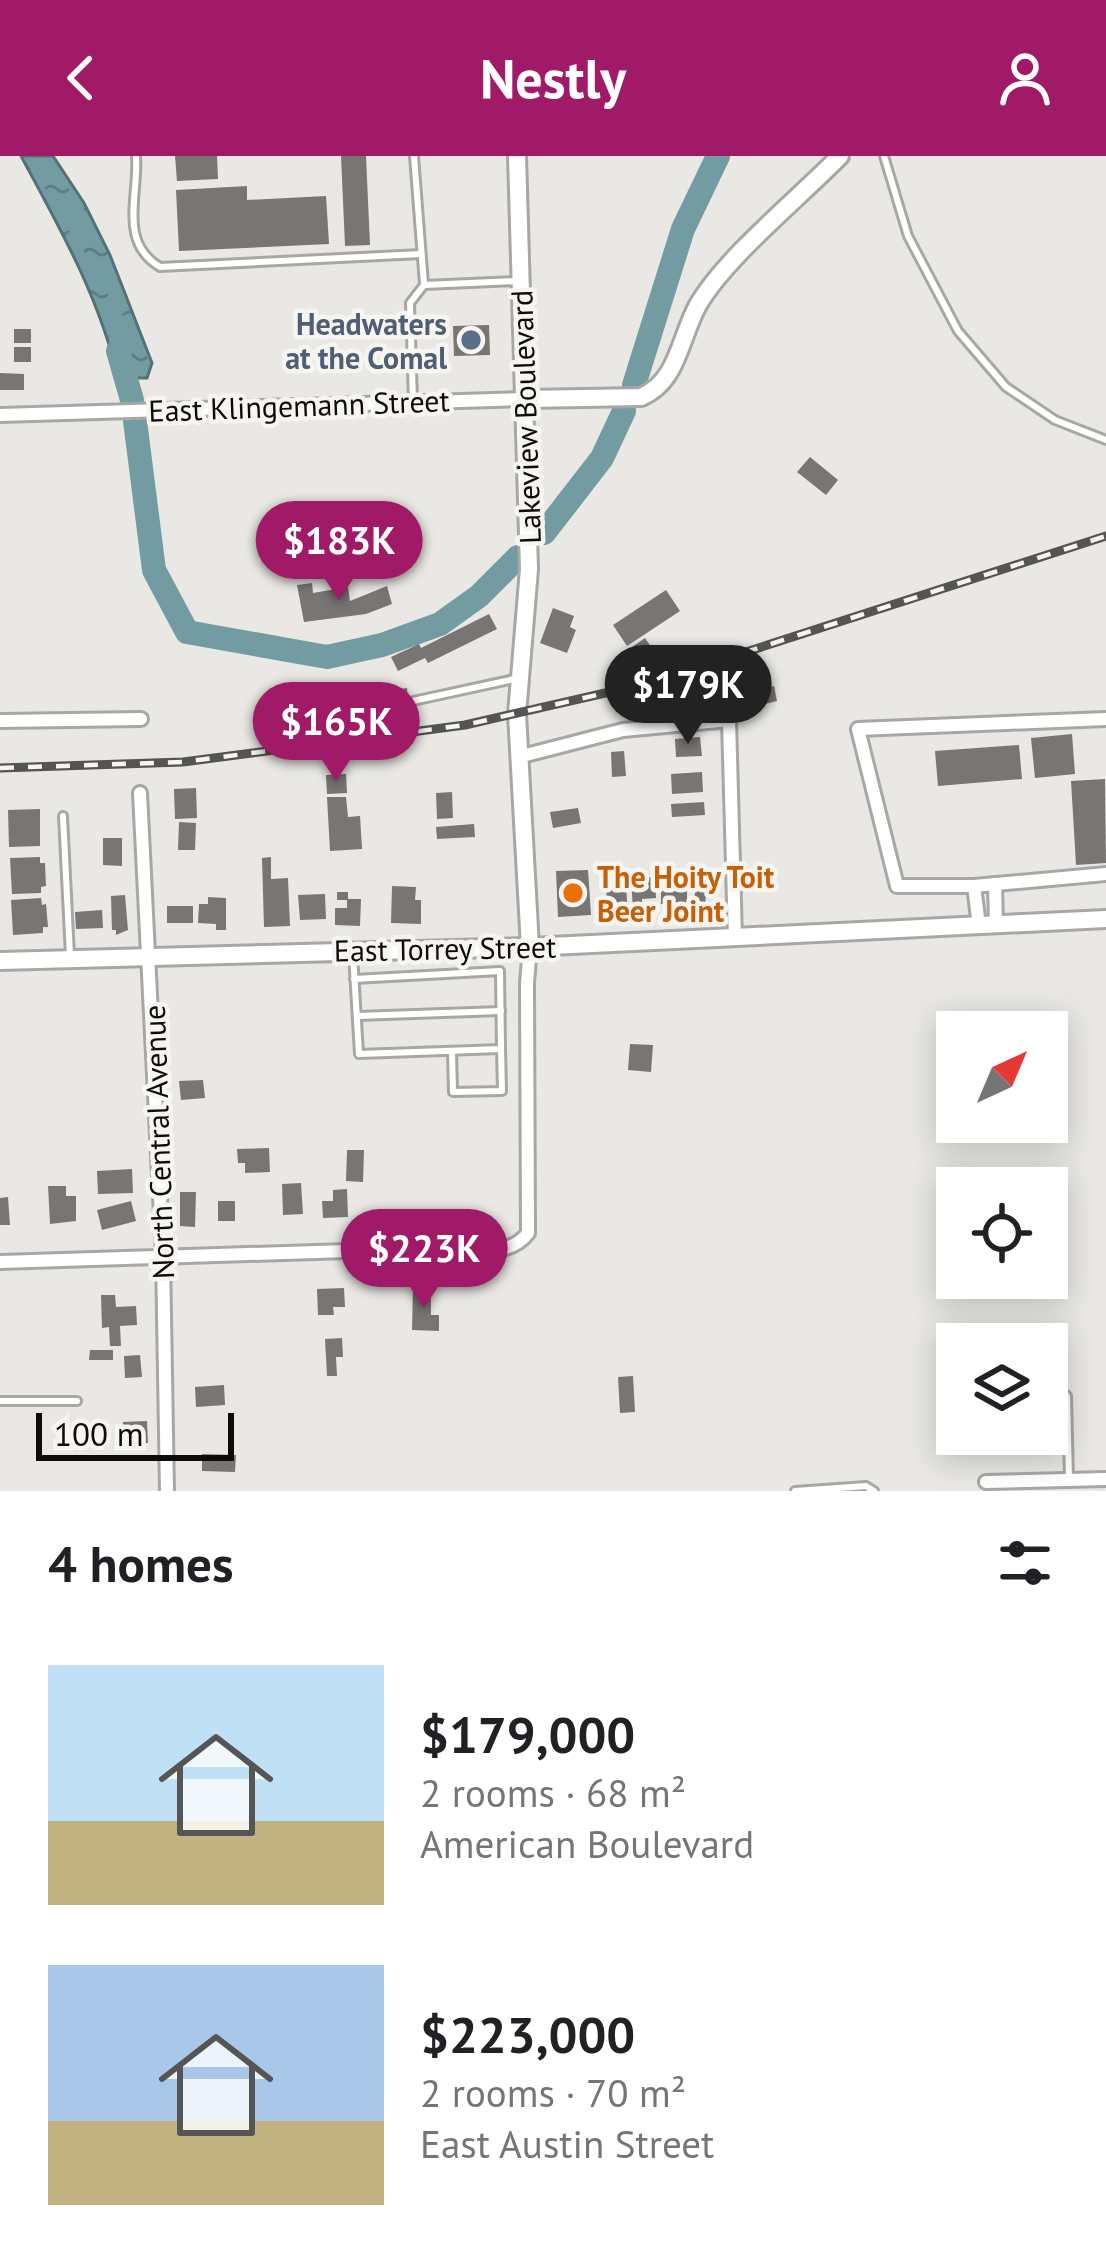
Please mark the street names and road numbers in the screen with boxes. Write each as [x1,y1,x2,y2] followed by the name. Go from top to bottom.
[501,289,549,545] street label: Lakeview Boulevard
[148,380,450,430] street label: East Klingemann Street
[334,927,556,969] street label: East Torrey Street
[134,1004,182,1280] street label: North Central Avenue

